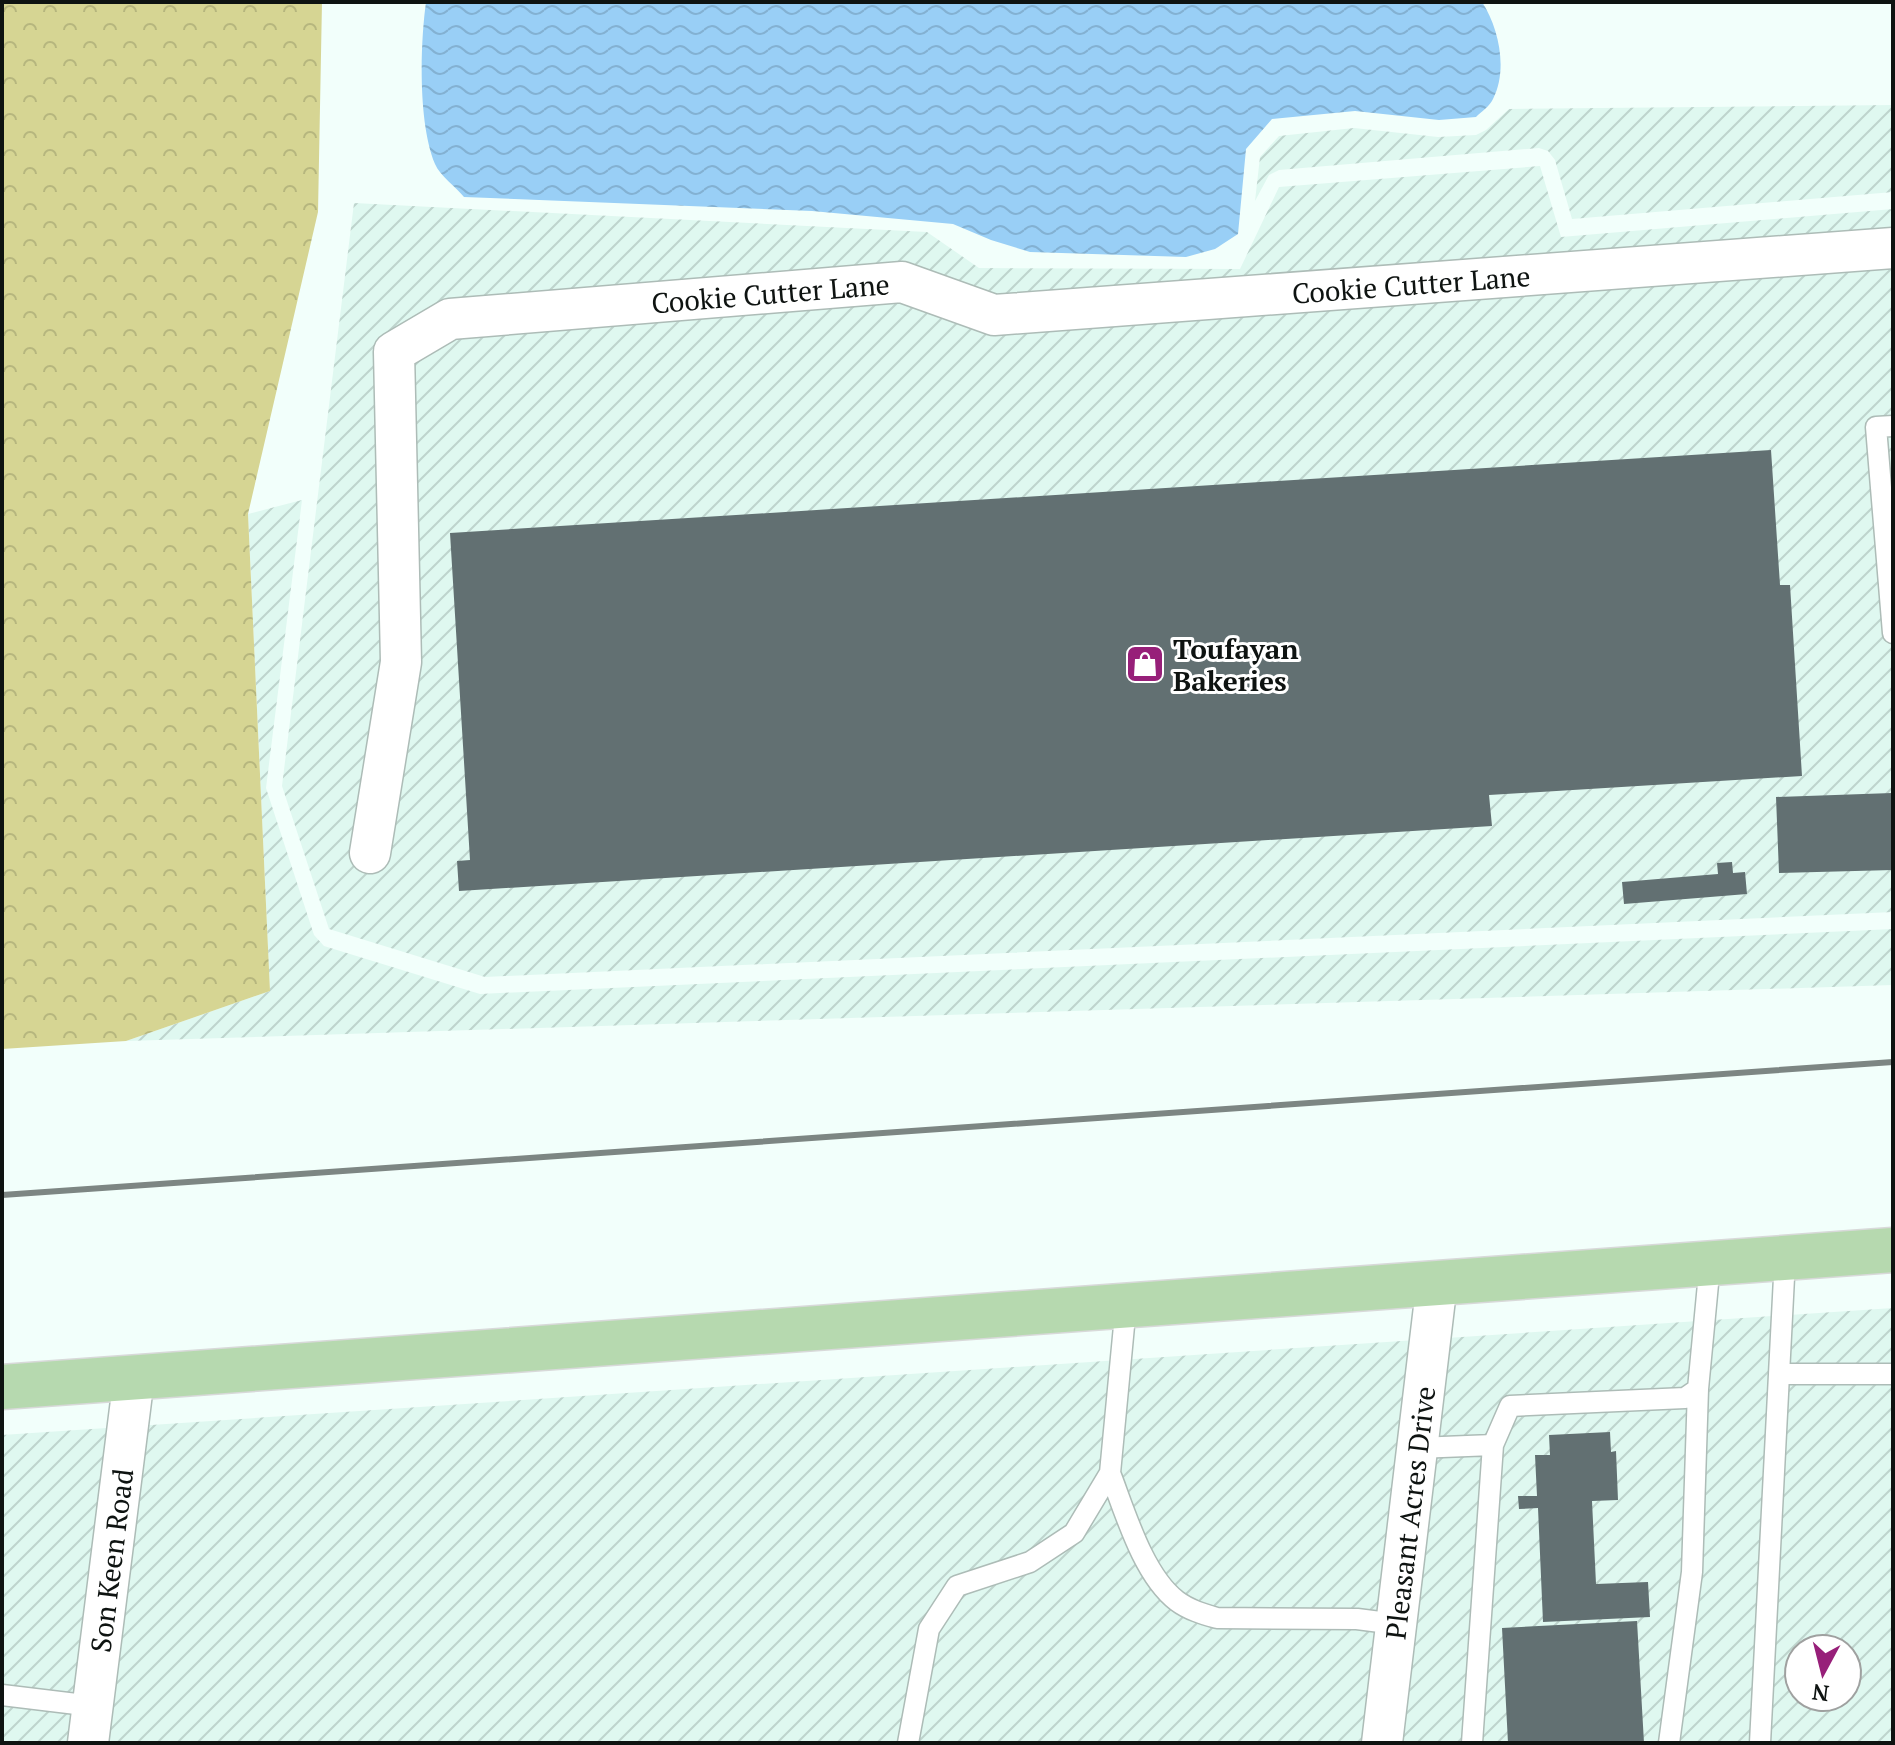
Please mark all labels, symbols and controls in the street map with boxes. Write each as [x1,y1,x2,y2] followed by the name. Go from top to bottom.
[1290,257,1532,311] street label: Cookie Cutter Lane
[650,265,891,321] street label: Cookie Cutter Lane
[1173,630,1299,699] place label: Toufayan Bakeries
[1124,643,1166,685] shop icon: Toufayan Bakeries
[1376,1384,1443,1641] street label: Pleasant Acres Drive
[81,1466,141,1654] street label: Son Keen Road
[1783,1633,1863,1713] north arrow
[1810,1678,1831,1709] text: N

